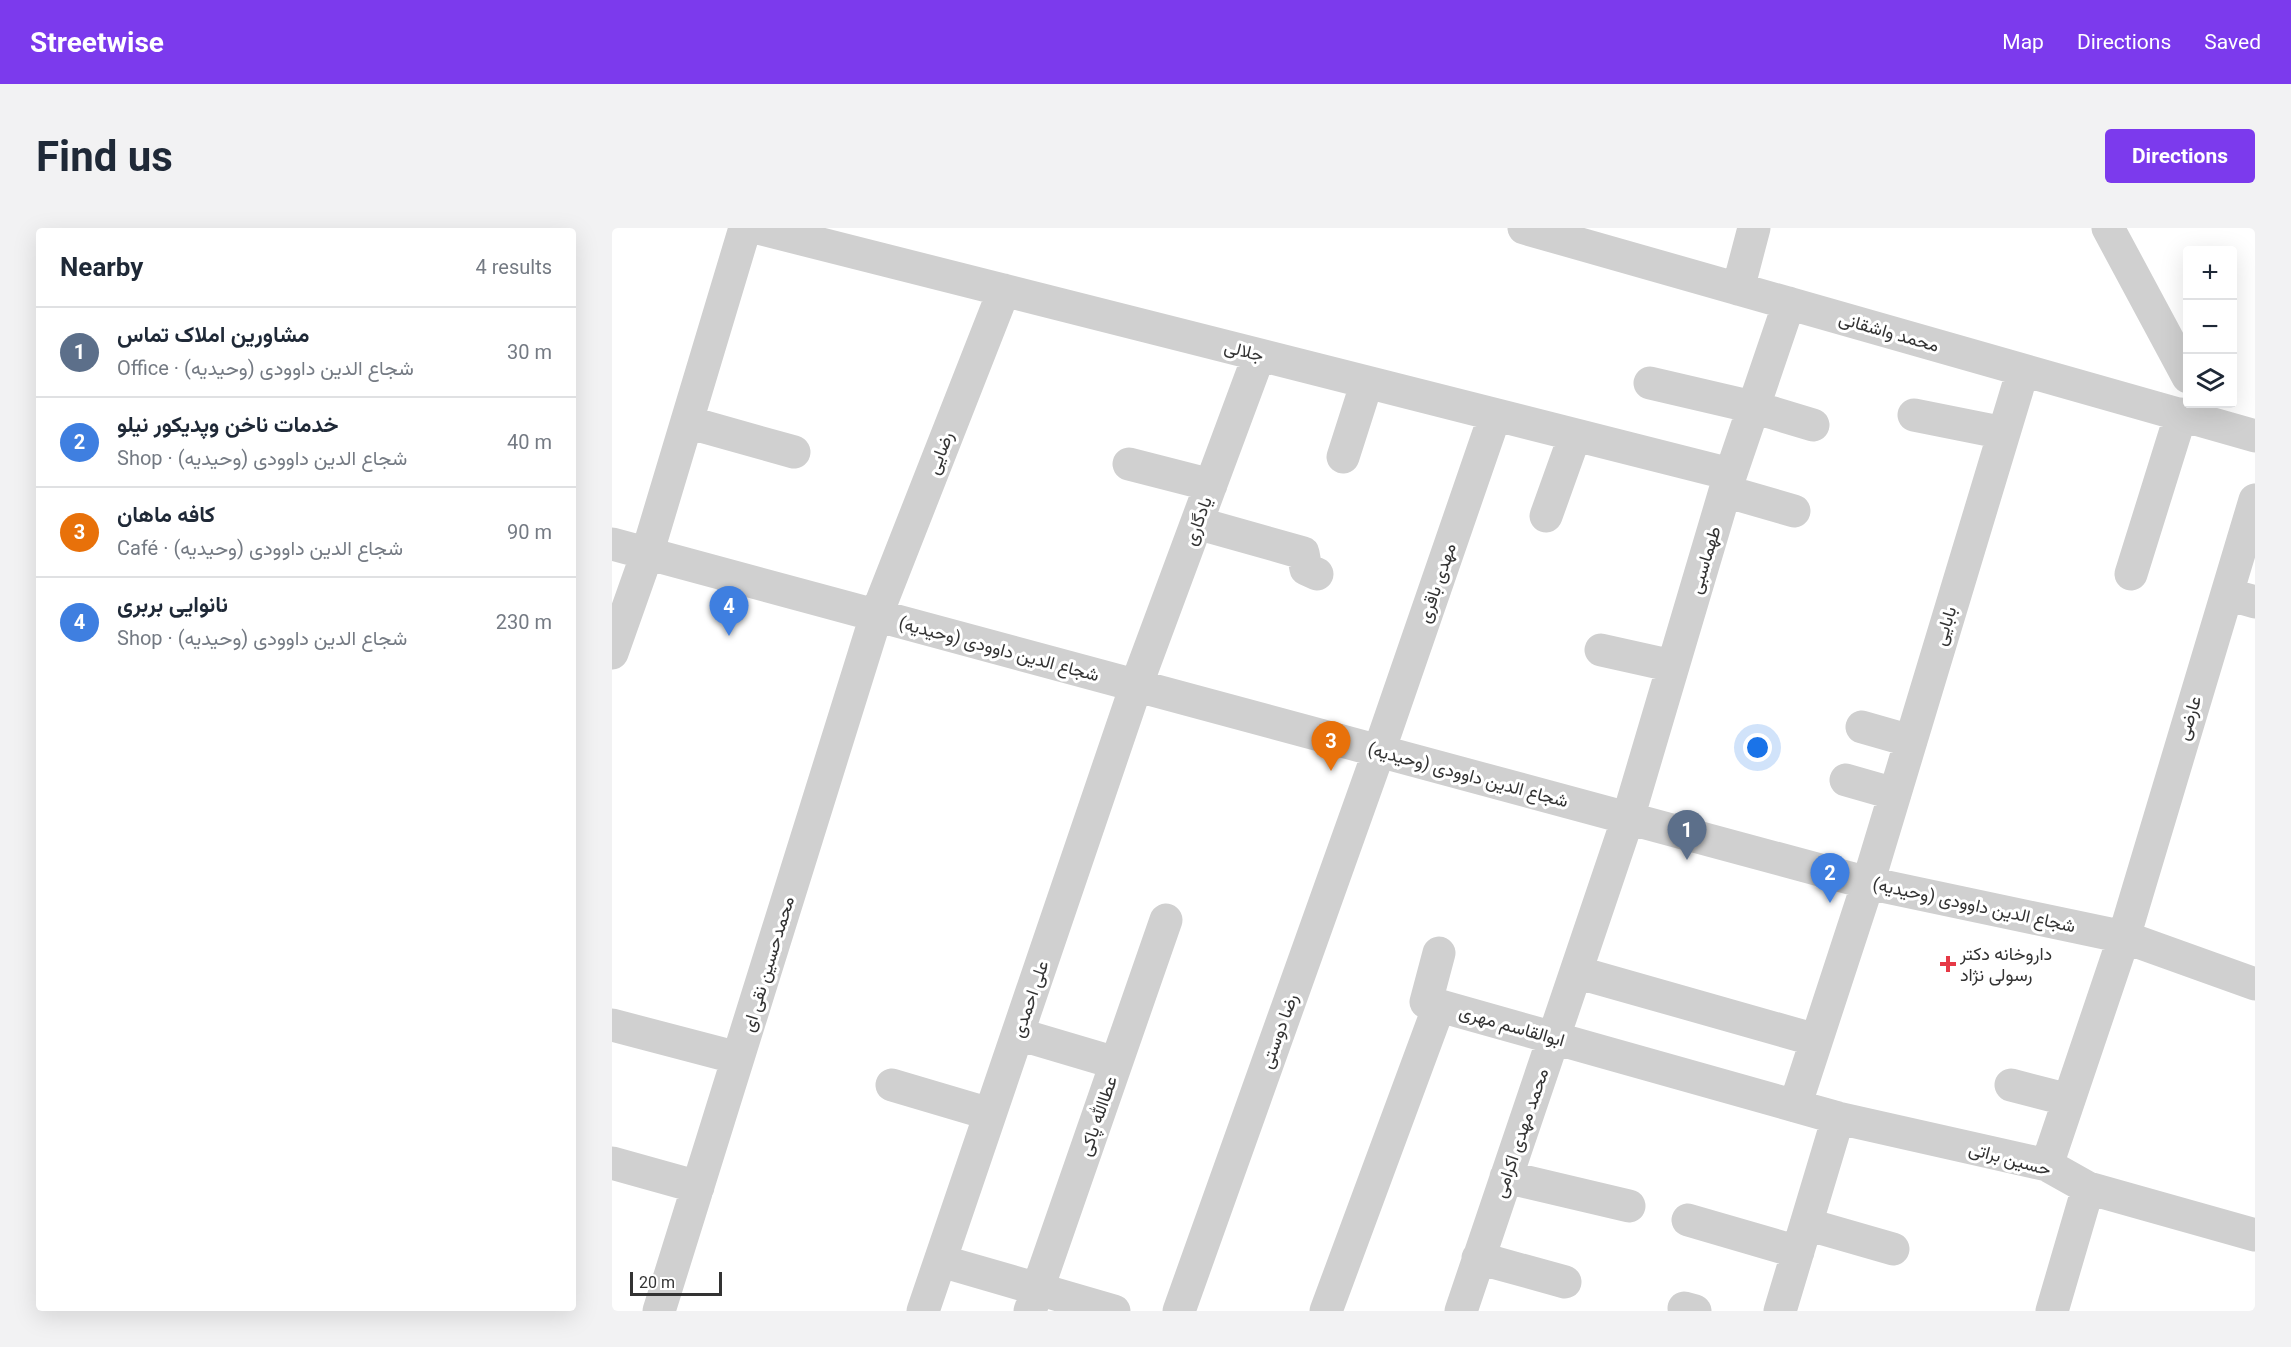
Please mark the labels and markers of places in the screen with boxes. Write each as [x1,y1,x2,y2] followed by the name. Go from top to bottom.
[710,586,748,636] pin: 4
[1312,722,1350,771] pin: 3
[1668,810,1706,860] pin: 1
[1810,854,1850,903] pin: 2
[1959,943,2052,986] place label: داروخانه دکتر رسولی نژاد
[1941,957,1955,971] marker: داروخانه دکتر رسولی نژاد

